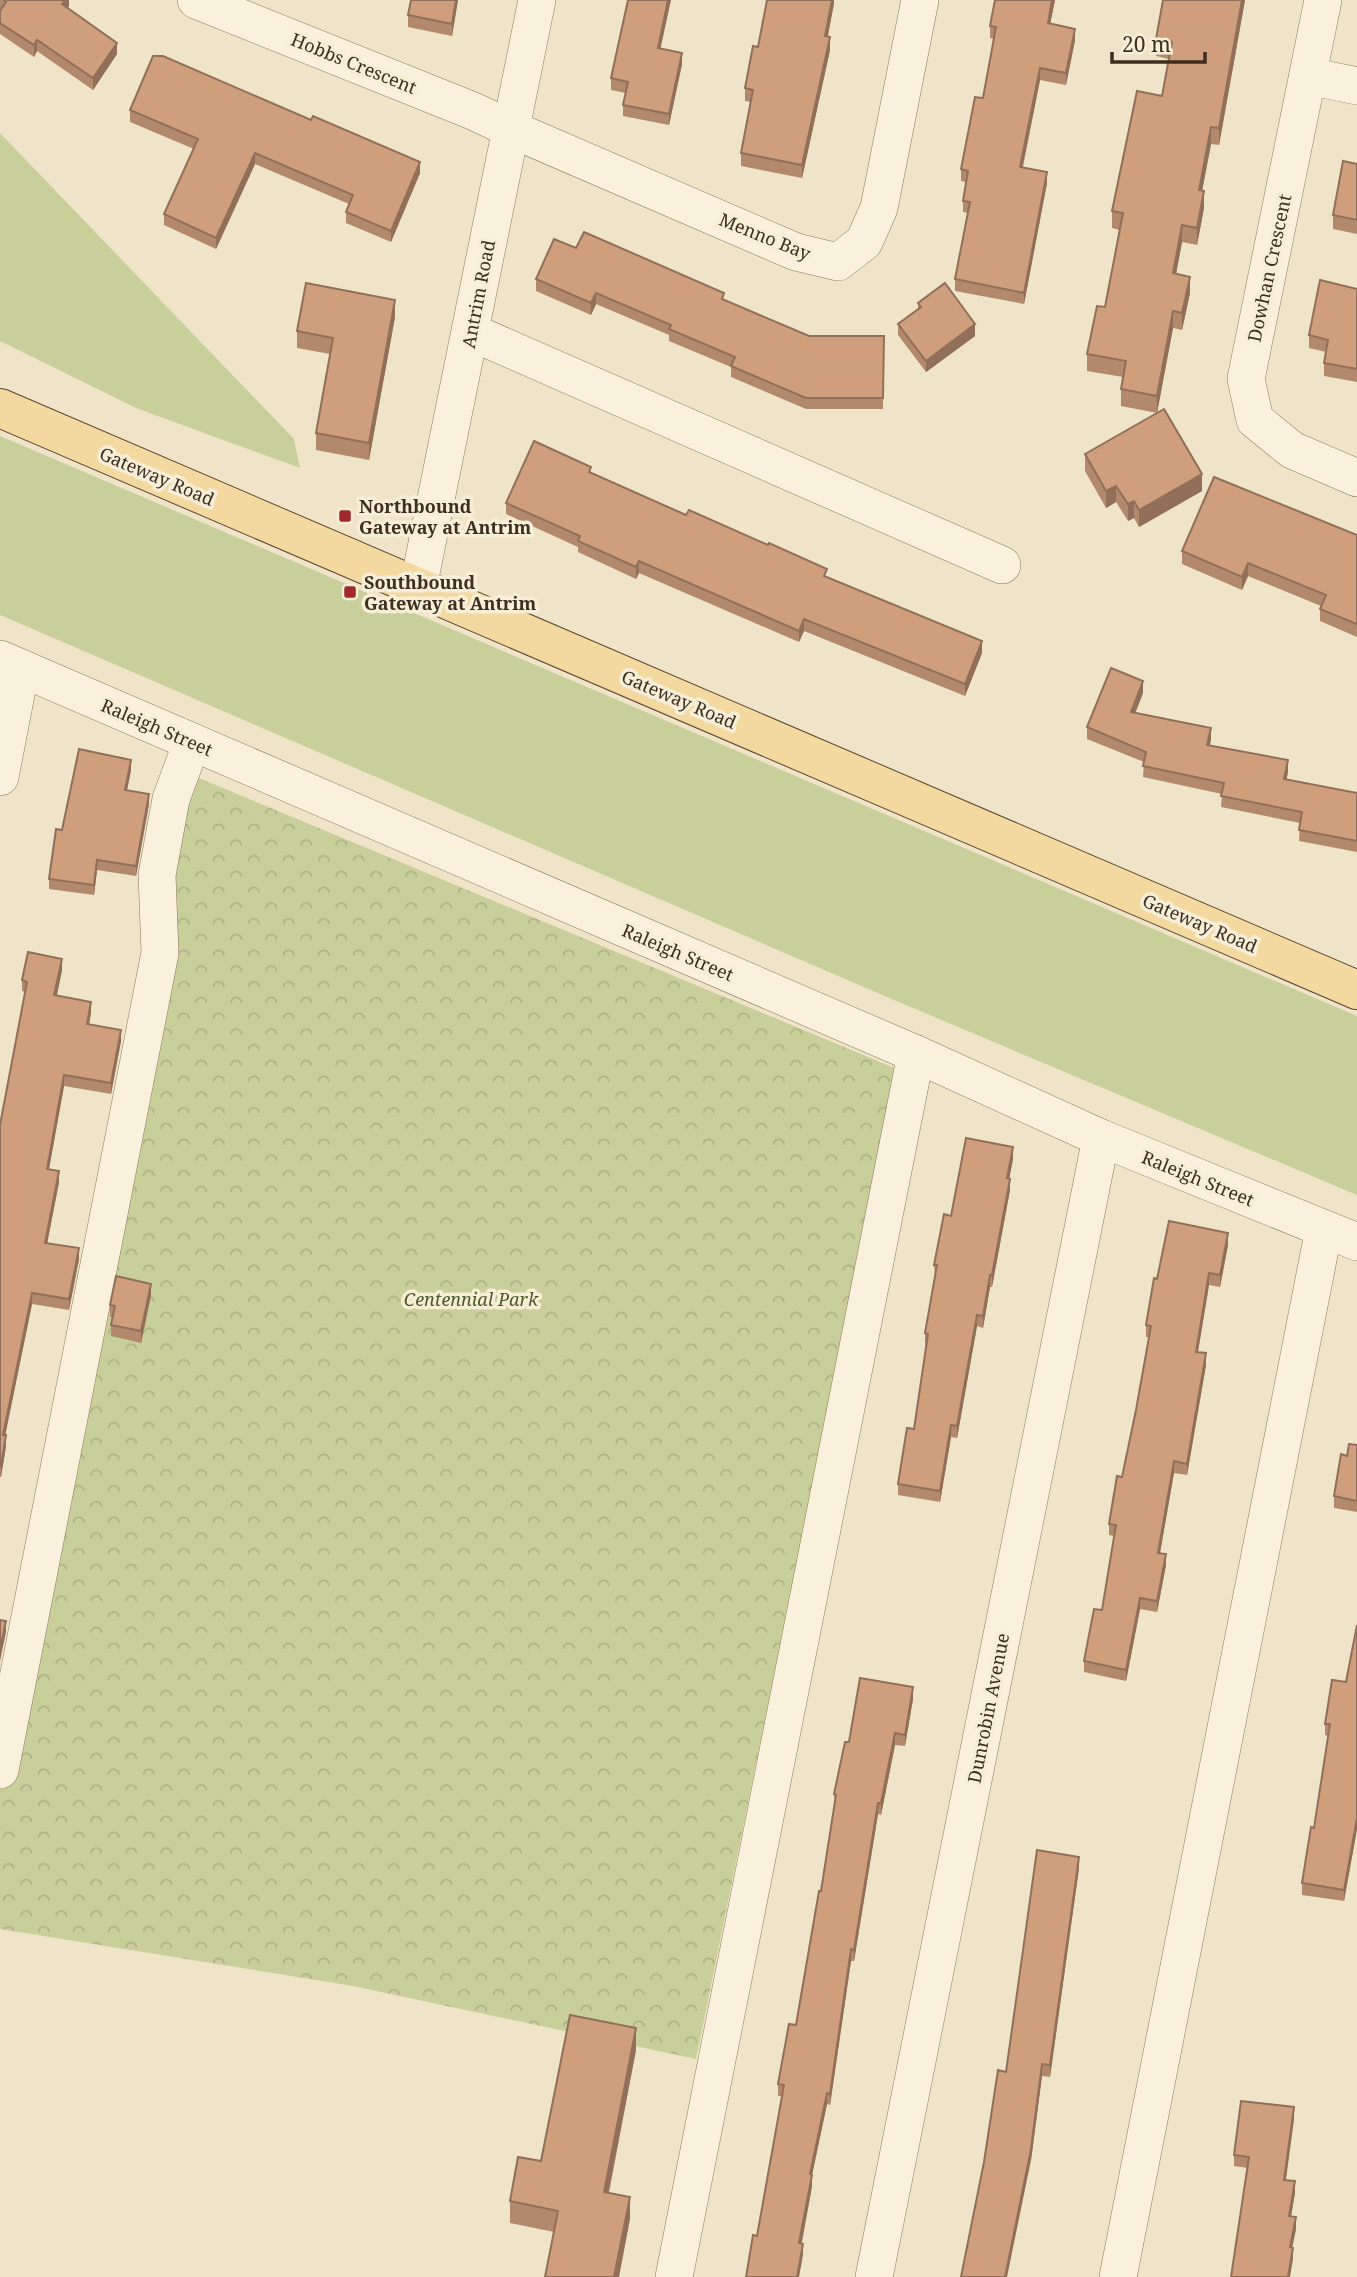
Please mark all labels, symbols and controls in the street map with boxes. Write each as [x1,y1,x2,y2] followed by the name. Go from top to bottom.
[1112,21,1205,65] scale bar
[288,27,420,99] street label: Hobbs Crescent
[1122,30,1171,58] text: 20 m
[1242,192,1296,344] street label: Dowhan Crescent
[716,207,815,266] street label: Menno Bay
[456,238,500,350] street label: Antrim Road
[96,441,218,511] street label: Gateway Road
[359,494,532,539] place label: Northbound Gateway at Antrim
[337,508,353,524] marker: Northbound Gateway at Antrim
[364,570,537,615] place label: Southbound Gateway at Antrim
[342,584,358,600] marker: Southbound Gateway at Antrim
[618,664,740,734] street label: Gateway Road
[98,693,216,761] street label: Raleigh Street
[1139,888,1261,958] street label: Gateway Road
[619,918,737,986] street label: Raleigh Street
[1138,1145,1258,1211] street label: Raleigh Street
[404,1287,539,1311] park label: Centennial Park
[962,1631,1014,1785] street label: Dunrobin Avenue

